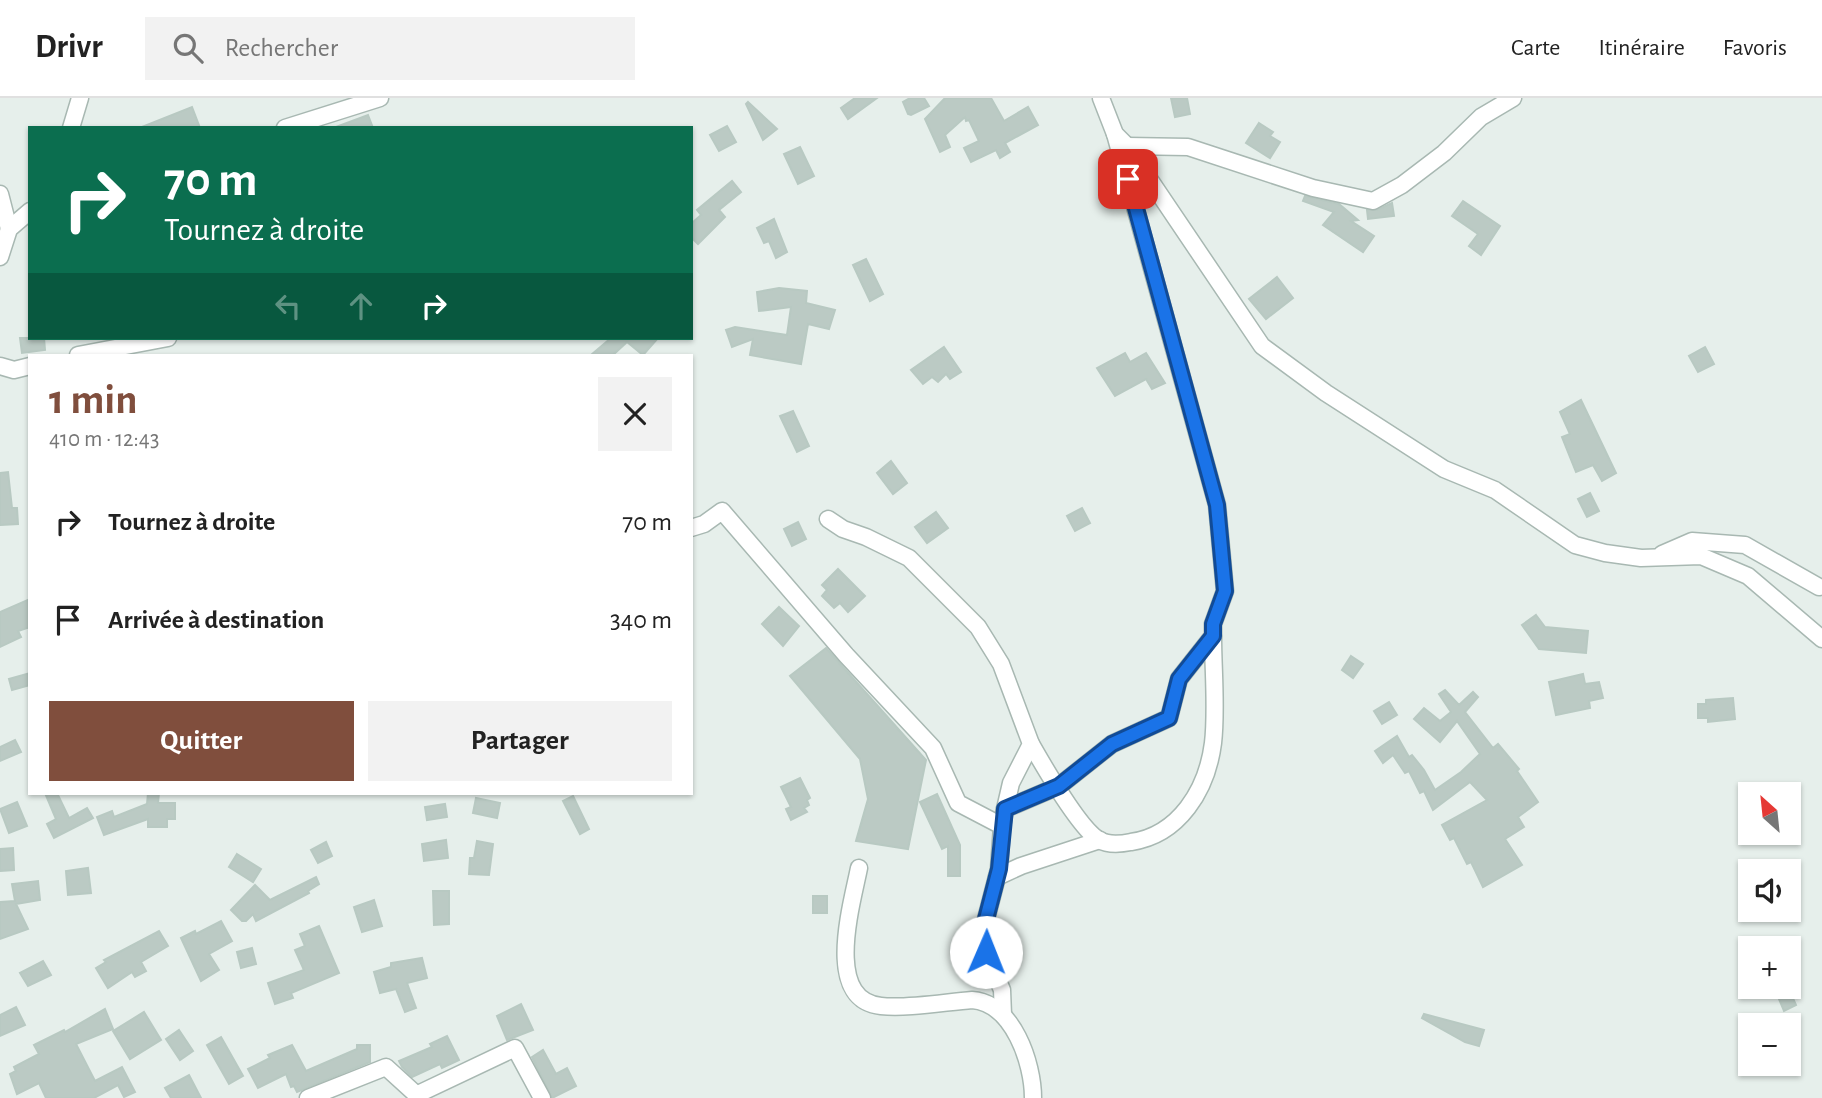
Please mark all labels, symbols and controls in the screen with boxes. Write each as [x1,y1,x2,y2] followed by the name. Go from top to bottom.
[145,17,635,80] search box
[169,29,207,67] icon: search
[35,31,103,64] text: Drivr
[225,35,338,61] text: Rechercher
[1511,36,1560,60] text: Carte
[1598,36,1685,60] text: Itinéraire
[1723,36,1787,60] text: Favoris
[1098,149,1158,209] pin
[49,154,140,245] icon: right
[164,156,258,205] text: 70 m
[1109,160,1147,198] icon: arrive
[164,214,364,246] text: Tournez à droite
[269,287,307,325] icon: left
[342,287,380,325] icon: ahead
[415,287,453,325] icon: right
[598,377,672,451] button: close
[49,379,138,421] text: 1 min
[49,428,159,451] text: 410 m · 12:43
[49,503,87,541] icon: right
[108,509,275,535] text: Tournez à droite
[622,509,672,535] text: 70 m
[49,601,87,639] icon: arrive
[108,607,324,633] text: Arrivée à destination
[610,607,672,633] text: 340 m
[49,701,354,781] button: Quitter
[368,701,672,781] button: Partager
[1738,782,1801,845] north arrow
[1738,782,1801,1076] map controls
[1738,859,1801,922] button: sound
[949,915,1023,989] position arrow
[1738,936,1801,999] button: +
[1738,1013,1801,1076] button: −

